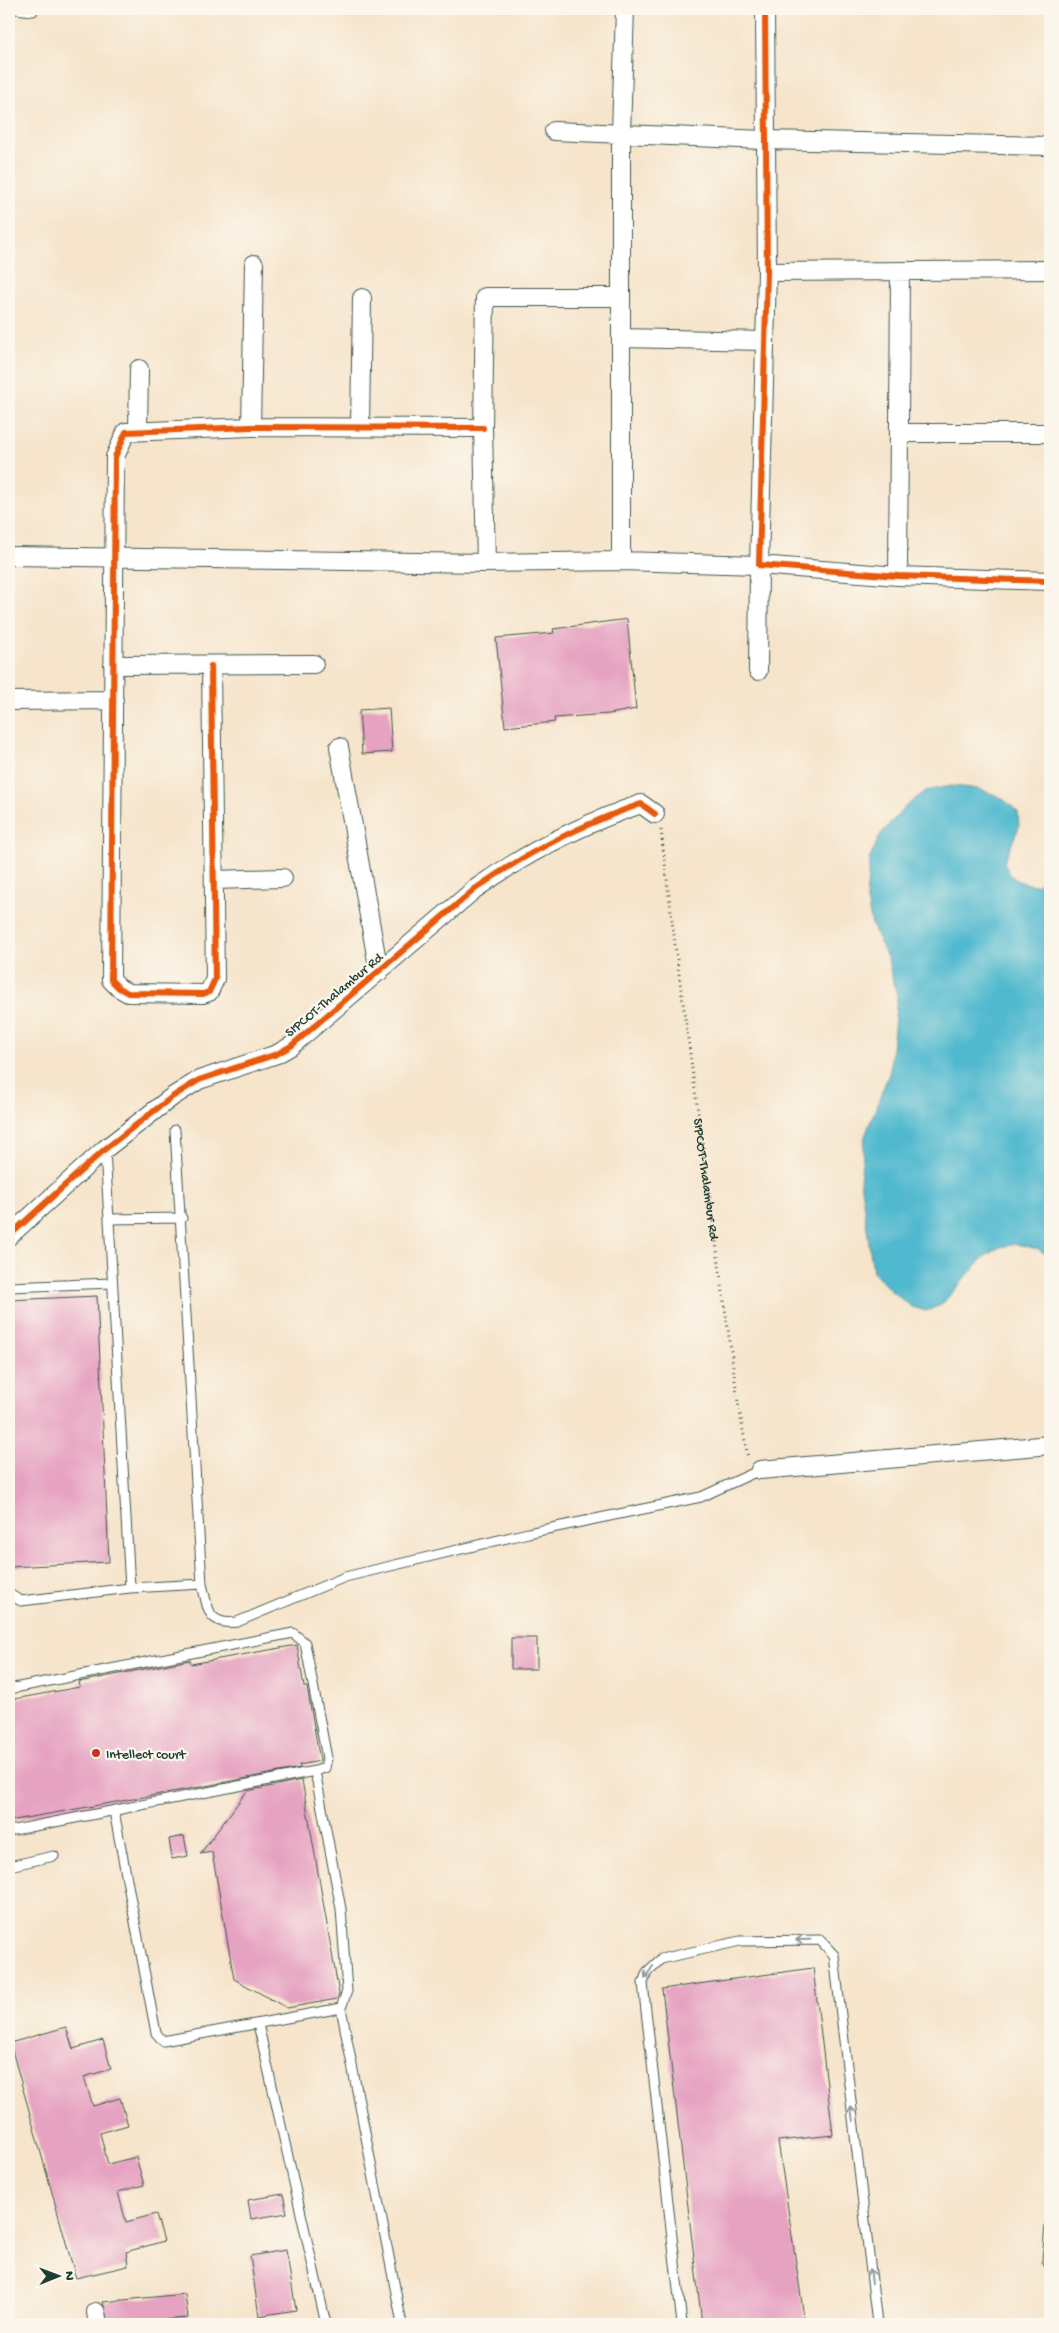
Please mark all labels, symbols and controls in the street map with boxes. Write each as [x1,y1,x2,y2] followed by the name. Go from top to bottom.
[282,949,388,1042] street label: SIPCOT-Thalambur Rd
[688,1117,722,1243] street label: SIPCOT-Thalambur Rd
[90,1747,102,1759] marker: Intellect court
[106,1747,187,1764] place label: Intellect court
[796,1935,812,1945] one-way arrow
[644,1965,655,1979] one-way arrow
[847,2107,857,2123] one-way arrow
[32,2250,82,2300] north arrow
[866,2268,876,2284] one-way arrow
[60,2271,77,2281] text: N

